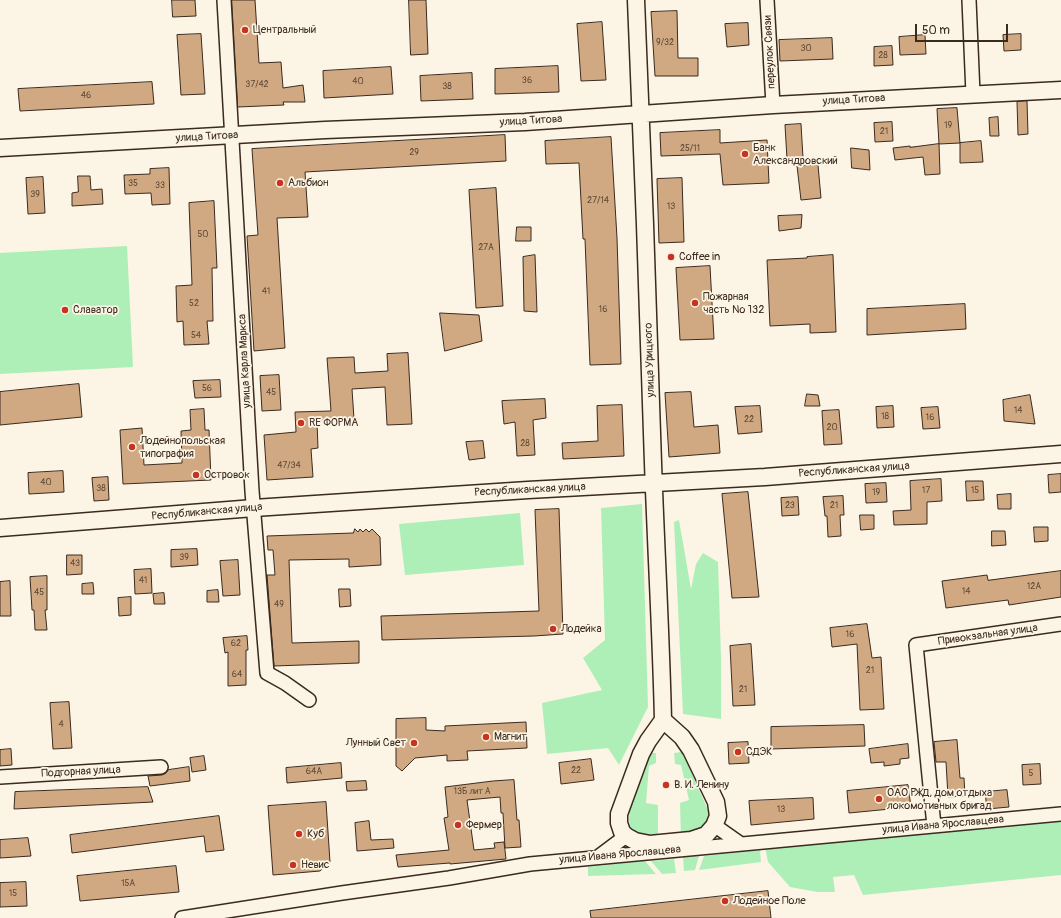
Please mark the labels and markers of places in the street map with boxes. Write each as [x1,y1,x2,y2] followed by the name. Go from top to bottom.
[253,23,316,37] place label: Центральный
[240,25,250,35] marker: Центральный
[753,141,838,167] place label: Банк Александровский
[740,149,750,159] marker: Банк Александровский
[288,176,329,190] place label: Альбион
[275,178,285,188] marker: Альбион
[679,250,720,264] place label: Coffee in
[666,252,676,262] marker: Coffee in
[703,290,764,316] place label: Пожарная часть № 132
[690,298,700,308] marker: Пожарная часть № 132
[73,303,118,317] place label: Славатор
[60,305,70,315] marker: Славатор
[309,416,358,430] place label: RE ФОРМА
[296,418,306,428] marker: RE ФОРМА
[140,434,225,460] place label: Лодейнопольская типография
[127,442,137,452] marker: Лодейнопольская типография
[204,468,250,482] place label: Островок
[191,470,201,480] marker: Островок
[561,622,602,636] place label: Лодейка
[548,624,558,634] marker: Лодейка
[494,730,527,744] place label: Магнит
[481,732,491,742] marker: Магнит
[346,736,406,750] place label: Лунный Свет
[409,738,419,748] marker: Лунный Свет
[746,745,772,759] place label: СДЭК
[733,747,743,757] marker: СДЭК
[674,778,729,792] place label: В. И. Ленину
[661,780,671,790] marker: В. И. Ленину
[887,786,992,812] place label: ОАО РЖД, дом отдыха локомотивных бригад
[874,794,884,804] marker: ОАО РЖД, дом отдыха локомотивных бригад
[466,818,502,832] place label: Фермер
[453,820,463,830] marker: Фермер
[307,827,324,841] place label: Куб
[294,829,304,839] marker: Куб
[301,858,329,872] place label: Невис
[288,860,298,870] marker: Невис
[733,894,806,908] place label: Лодейное Поле
[720,896,730,906] marker: Лодейное Поле

